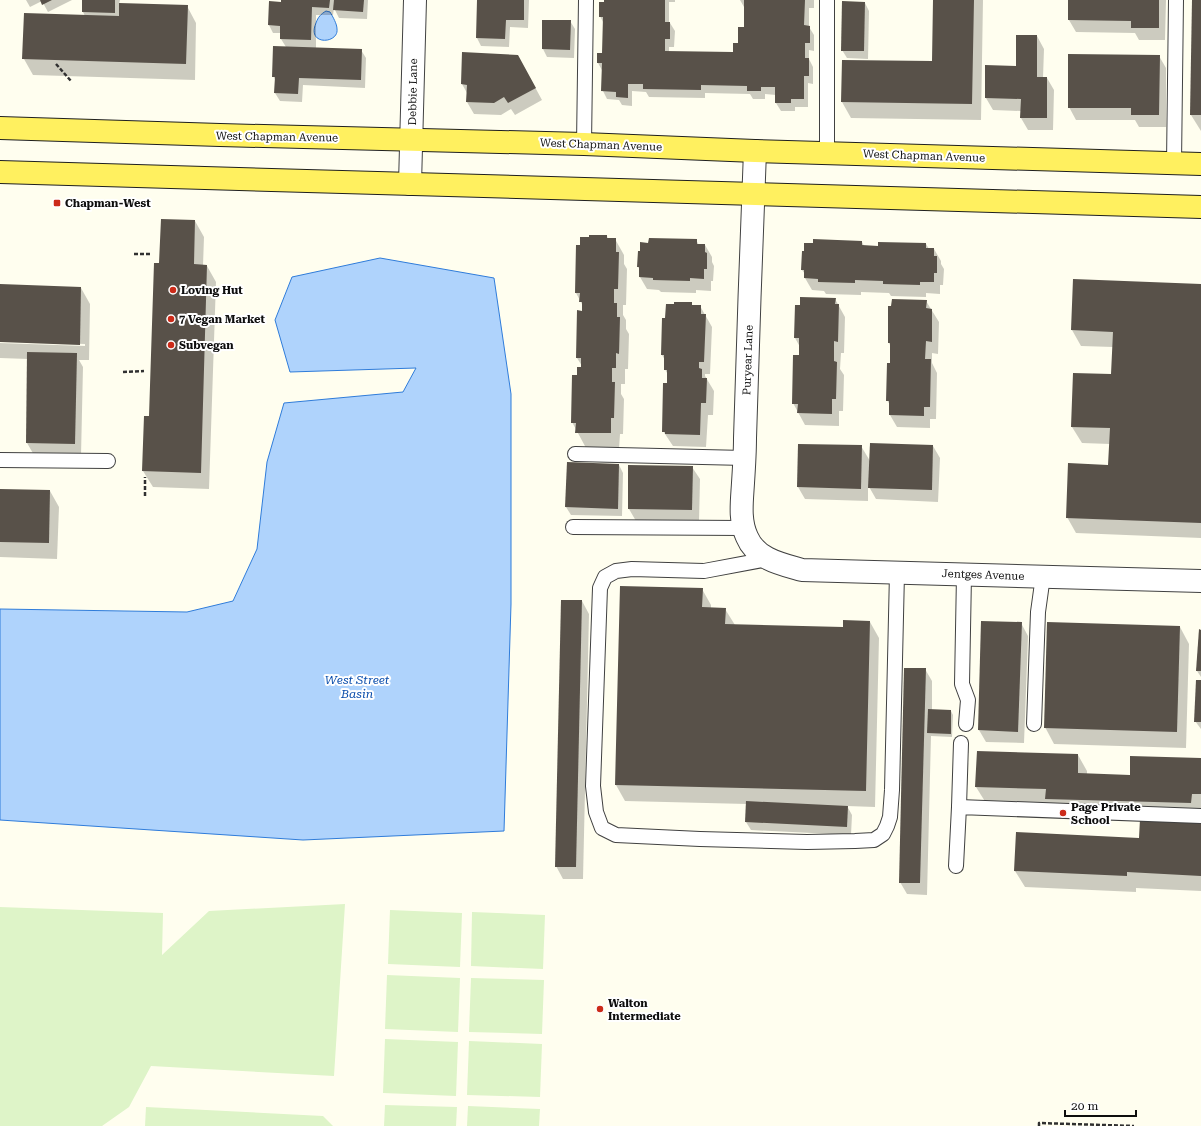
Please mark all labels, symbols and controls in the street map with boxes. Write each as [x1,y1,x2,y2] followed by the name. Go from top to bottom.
[406,58,420,126] street label: Debbie Lane
[216,129,338,145] street label: West Chapman Avenue
[540,136,662,154] street label: West Chapman Avenue
[863,147,985,165] street label: West Chapman Avenue
[65,197,151,210] place label: Chapman-West
[52,198,62,208] marker: Chapman-West
[181,284,243,297] place label: Loving Hut
[168,285,178,295] marker: Loving Hut
[179,313,266,326] place label: 7 Vegan Market
[166,314,176,324] marker: 7 Vegan Market
[740,325,756,395] street label: Puryear Lane
[179,339,234,352] place label: Subvegan
[166,340,176,350] marker: Subvegan
[941,567,1025,583] street label: Jentges Avenue
[325,673,390,701] water label: West Street Basin
[1071,801,1141,827] place label: Page Private School
[1058,808,1068,818] marker: Page Private School
[608,997,681,1023] place label: Walton Intermediate
[595,1004,605,1014] marker: Walton Intermediate
[1065,1092,1136,1118] scale bar
[1071,1099,1098,1113] text: 20 m

